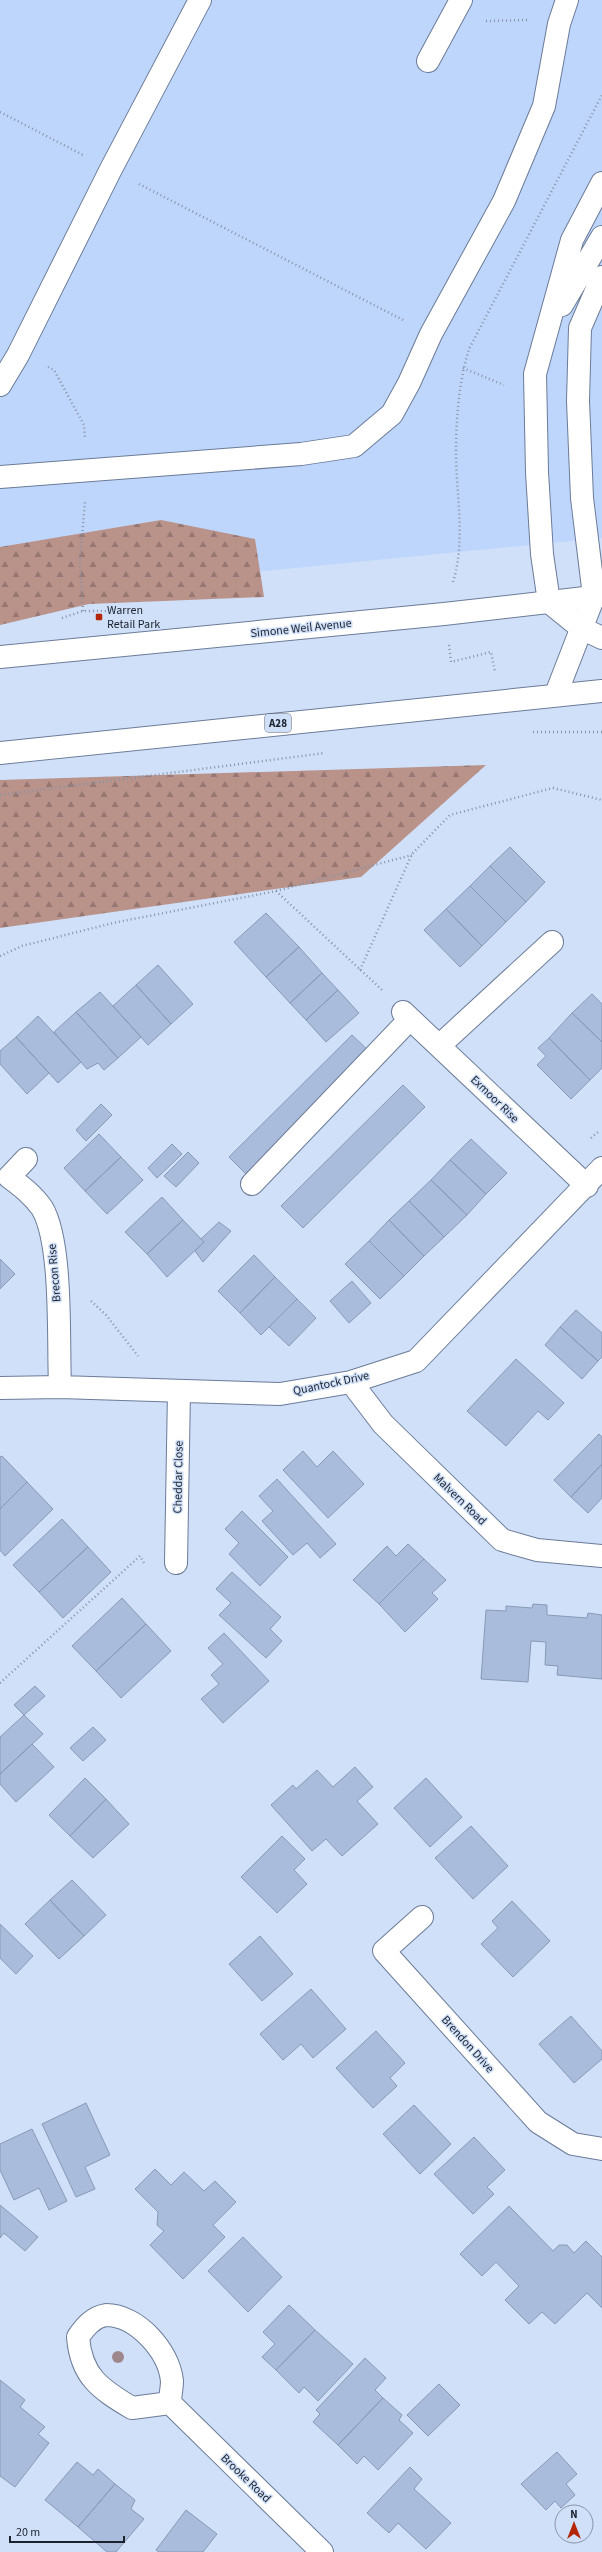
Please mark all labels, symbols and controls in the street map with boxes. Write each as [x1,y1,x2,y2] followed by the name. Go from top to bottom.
[107,602,160,633] place label: Warren Retail Park
[94,612,104,622] marker: Warren Retail Park
[250,615,352,642] street label: Simone Weil Avenue
[265,714,291,732] road number: A28
[467,1072,523,1127] street label: Exmoor Rise
[43,1243,66,1303] street label: Brecon Rise
[292,1367,371,1400] street label: Quantock Drive
[169,1441,188,1513] street label: Cheddar Close
[429,1470,490,1529] street label: Malvern Road
[437,2012,498,2077] street label: Brendon Drive
[217,2450,275,2507] street label: Brooke Road
[554,2504,594,2544] north arrow
[570,2507,578,2522] text: N
[10,2518,124,2544] scale bar
[16,2524,40,2541] text: 20 m

